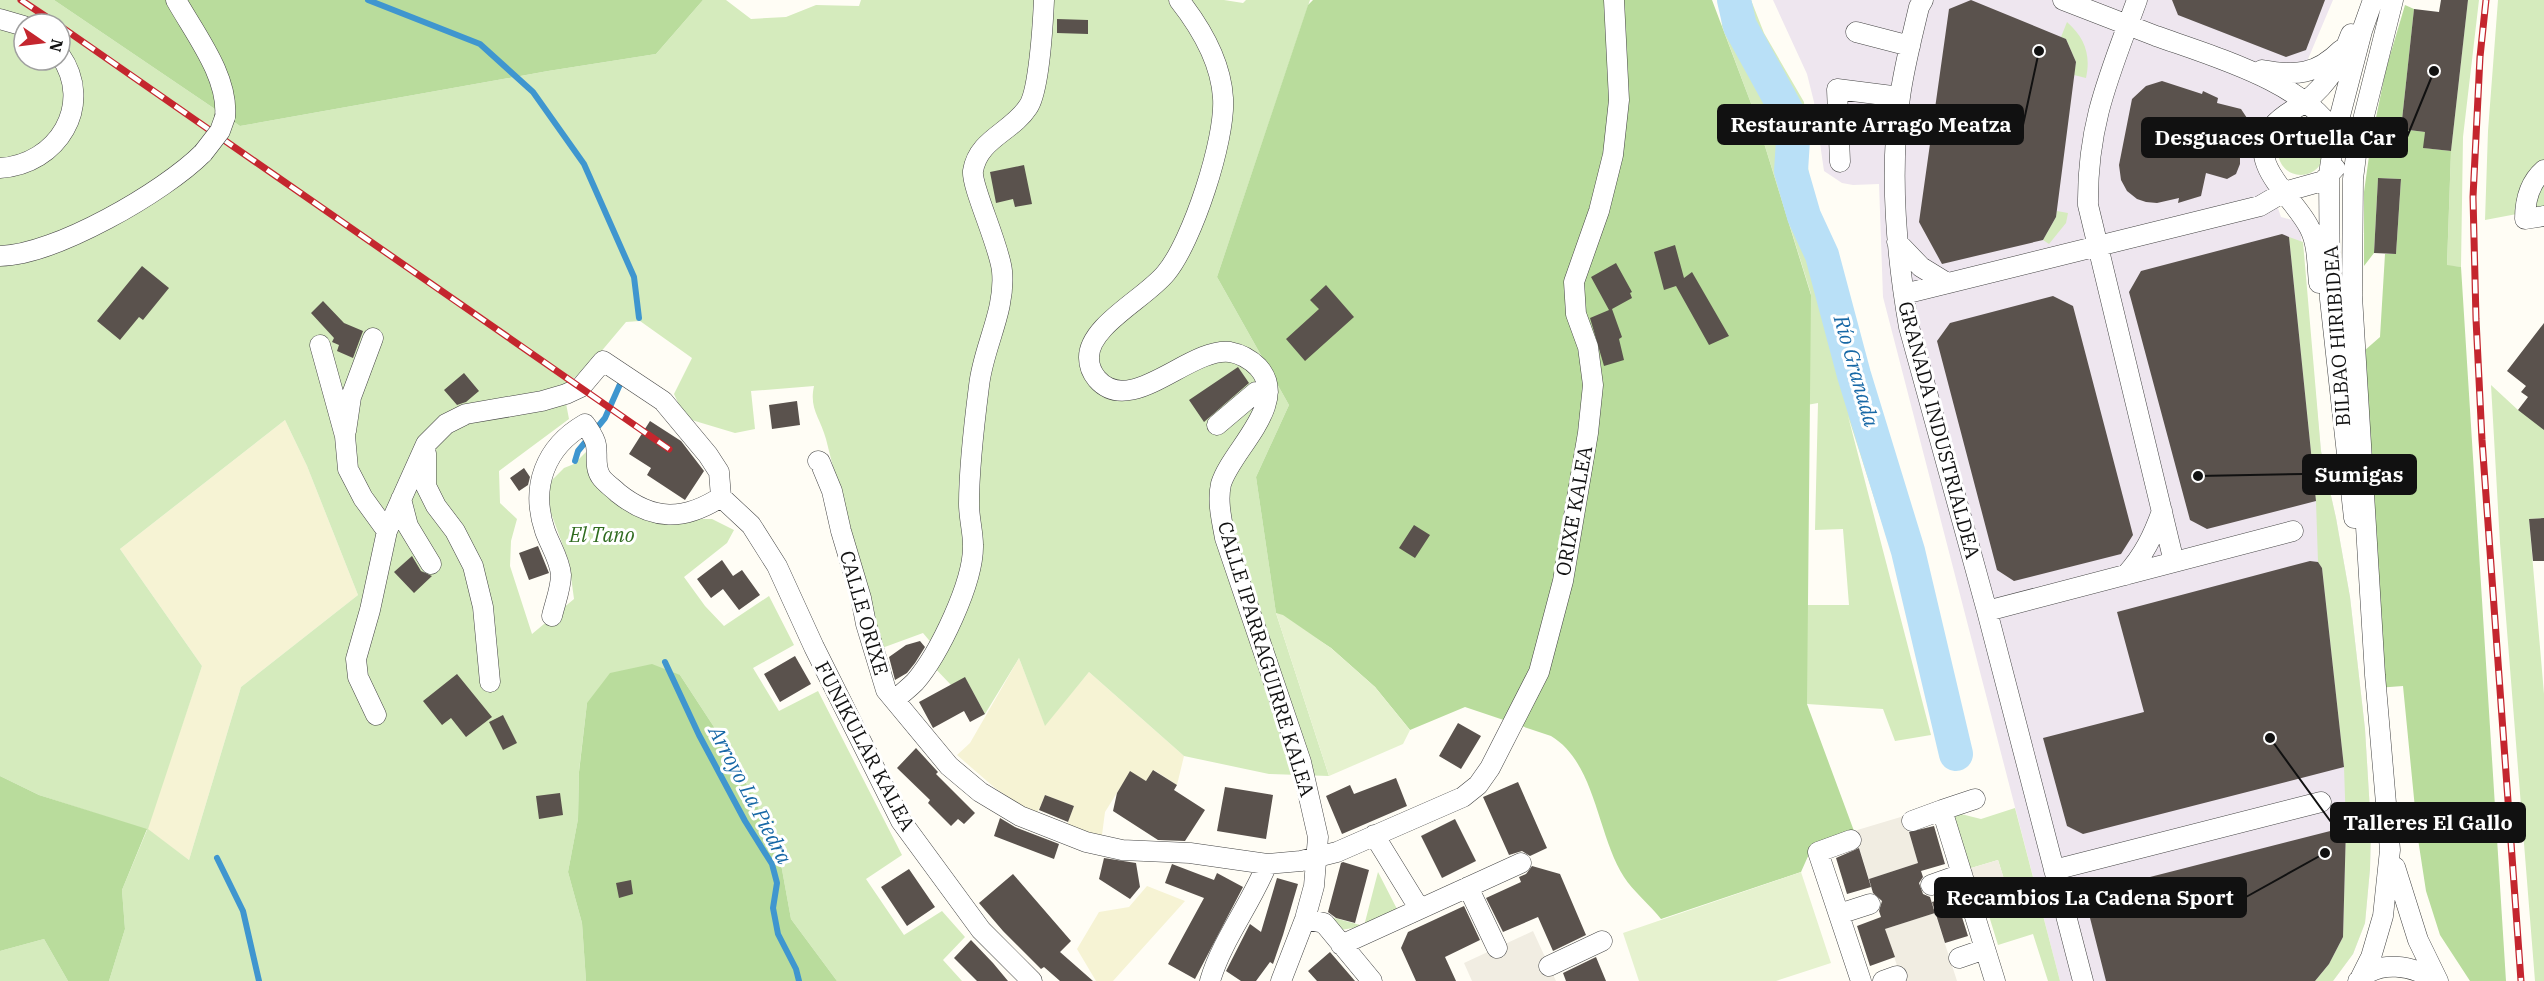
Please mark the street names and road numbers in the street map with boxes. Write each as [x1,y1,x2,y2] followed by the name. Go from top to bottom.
[2317,244,2356,427] street label: BILBAO HIRIBIDEA
[1892,298,1987,562] street label: GRANADA INDUSTRIALDEA
[1549,443,1598,578] street label: ORIXE KALEA
[1212,518,1321,800] street label: CALLE IPARRAGUIRRE KALEA
[834,547,895,678] street label: CALLE ORIXE
[809,656,922,836] street label: FUNIKULAR KALEA

